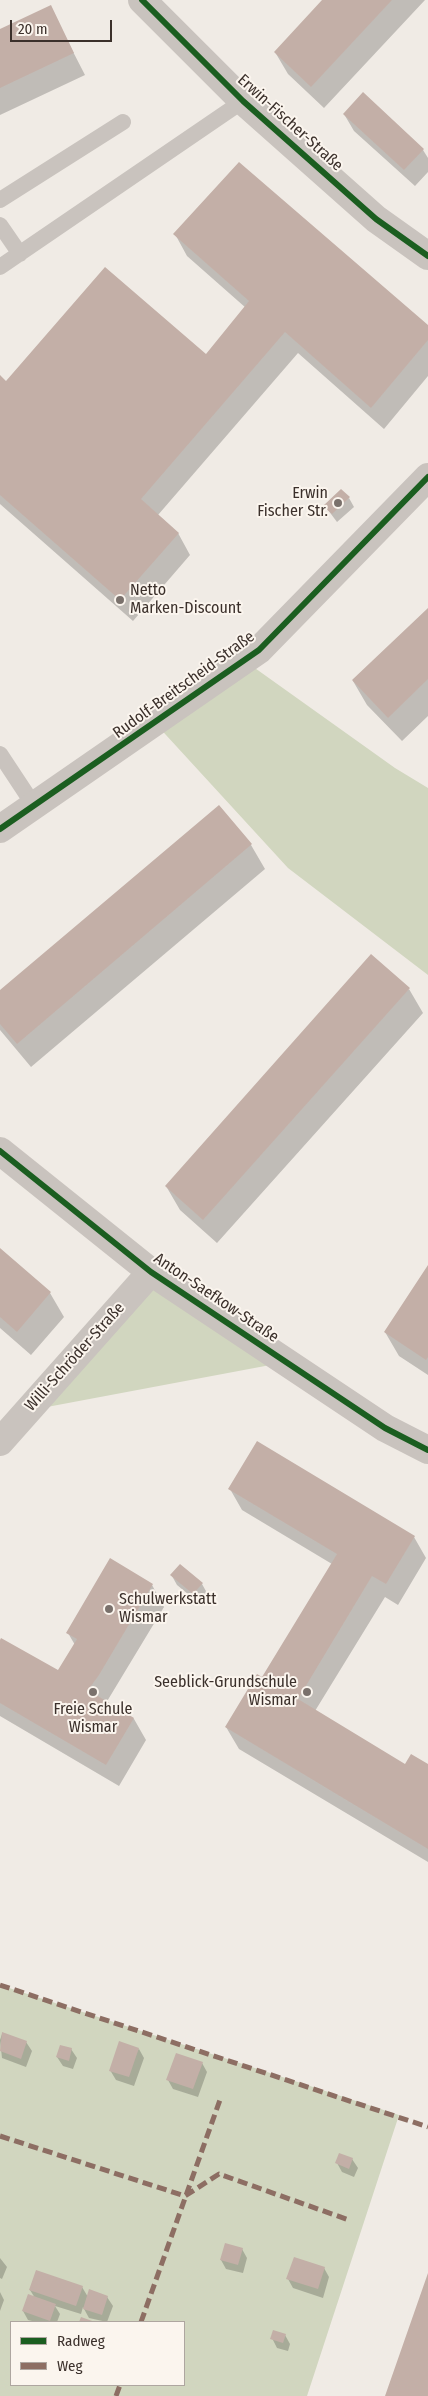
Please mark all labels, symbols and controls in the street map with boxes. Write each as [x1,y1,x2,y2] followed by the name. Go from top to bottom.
[12,10,115,42] scale bar
[18,20,48,38] text: 20 m
[233,71,347,175] street label: Erwin-Fischer-Straße
[257,484,328,522] place label: Erwin Fischer Str.
[332,497,344,509] marker: Erwin Fischer Str.
[130,581,242,619] place label: Netto Marken-Discount
[114,594,126,606] marker: Netto Marken-Discount
[109,627,259,743] street label: Rudolf-Breitscheid-Straße
[150,1249,282,1347] street label: Anton-Saefkow-Straße
[21,1299,129,1415] street label: Willi-Schröder-Straße
[119,1590,216,1628] place label: Schulwerkstatt Wismar
[103,1603,115,1615] marker: Schulwerkstatt Wismar
[154,1673,297,1711] place label: Seeblick-Grundschule Wismar
[87,1686,99,1698] marker: Freie Schule Wismar
[301,1686,313,1698] marker: Seeblick-Grundschule Wismar
[54,1700,132,1738] place label: Freie Schule Wismar
[10,2321,185,2386] legend
[57,2332,105,2350] text: Radweg
[57,2357,83,2375] text: Weg

